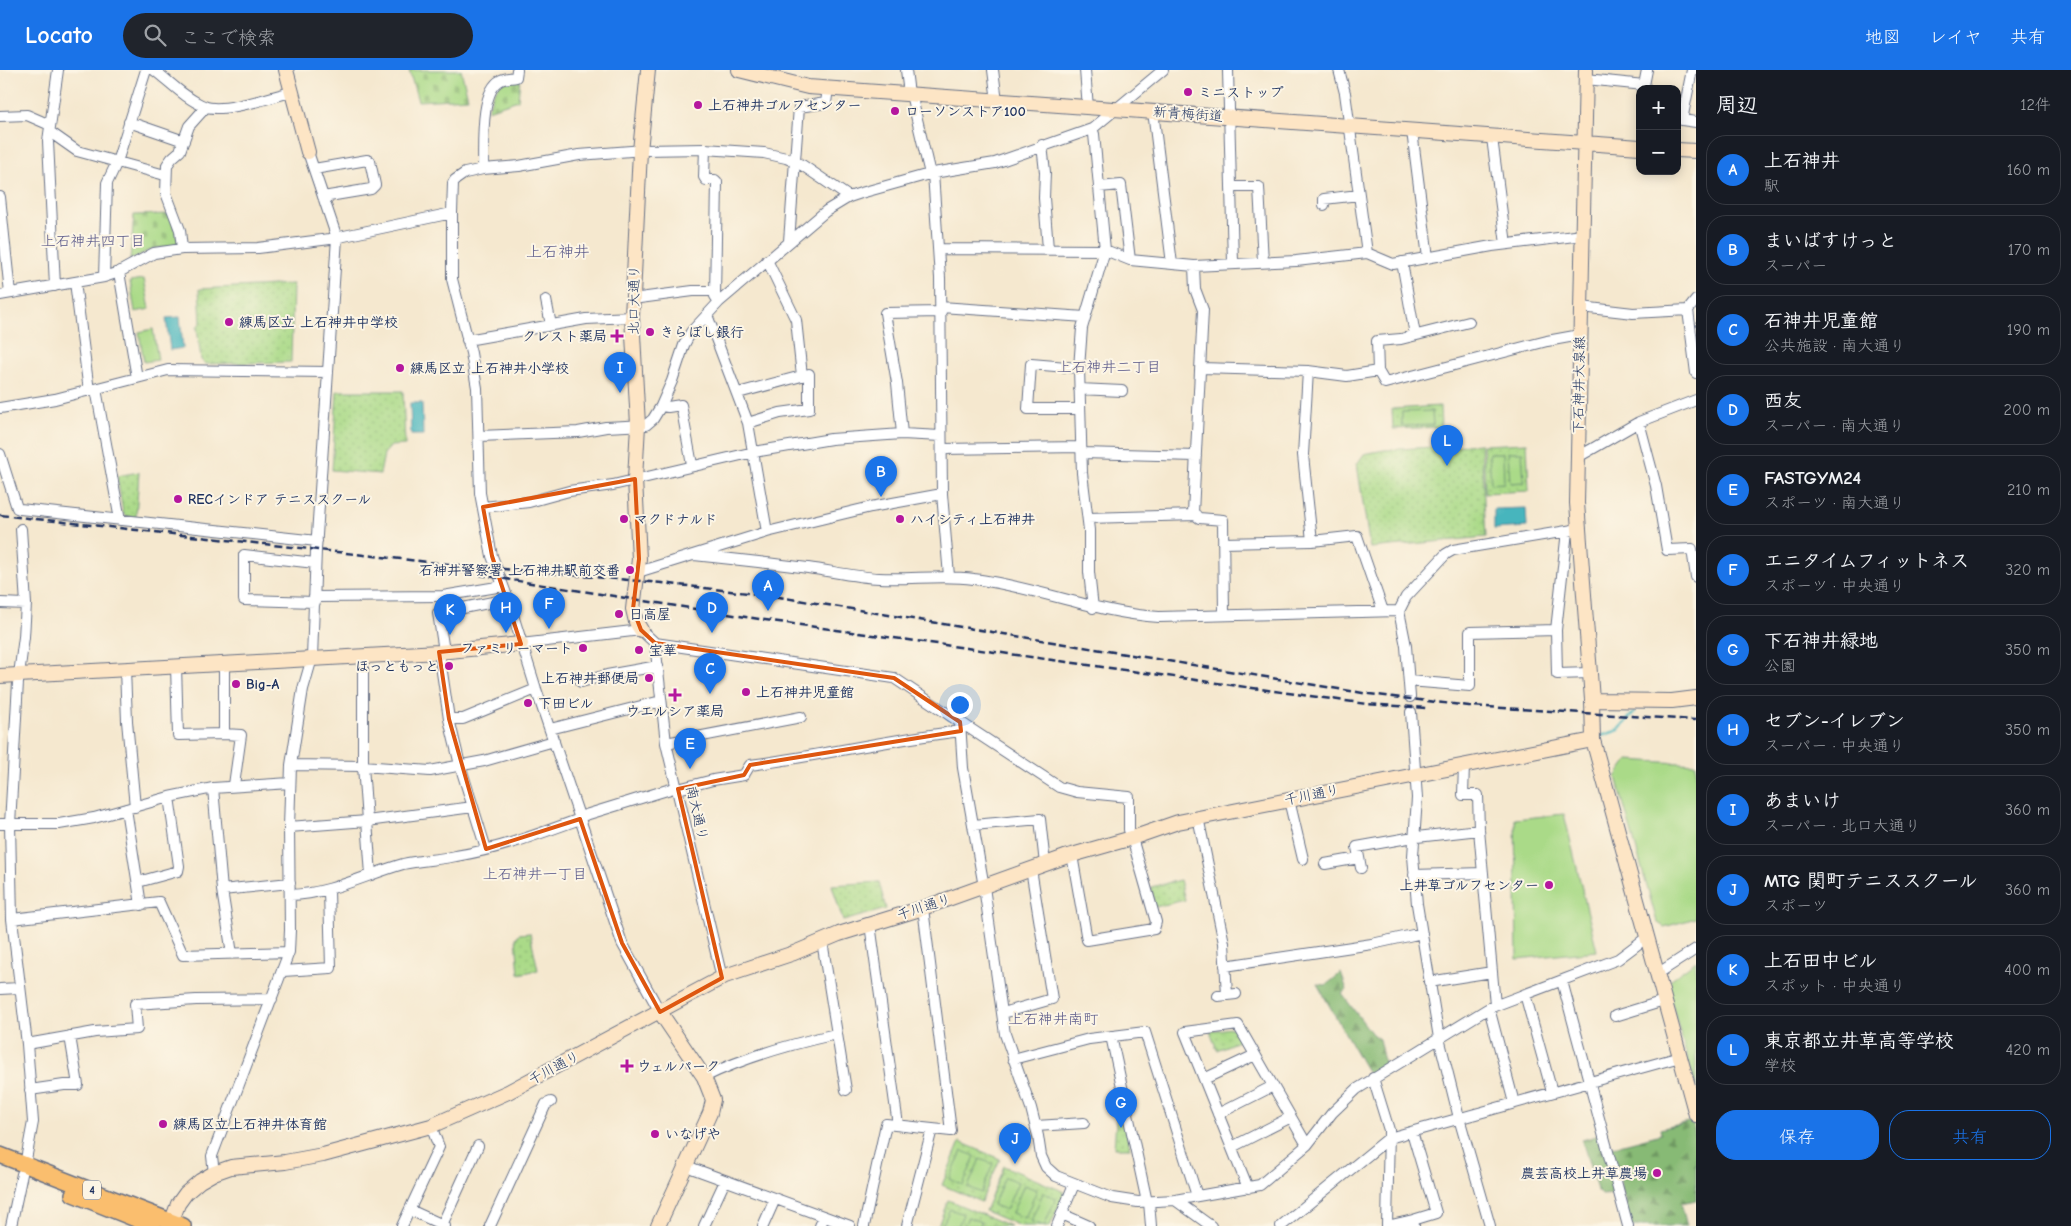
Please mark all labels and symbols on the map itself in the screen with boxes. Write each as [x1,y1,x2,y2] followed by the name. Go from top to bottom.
[1198,84,1283,101] place label: ミニストップ
[1182,86,1194,98] marker: ミニストップ
[708,97,861,114] place label: 上石神井ゴルフセンター
[692,99,704,111] marker: 上石神井ゴルフセンター
[905,103,1026,120] place label: ローソンストア100
[1152,103,1224,125] street label: 新青梅街道
[889,105,901,117] marker: ローソンストア100
[40,232,146,250] district label: 上石神井四丁目
[526,243,590,261] district label: 上石神井
[625,265,643,335] street label: 北口大通り
[239,314,398,331] place label: 練馬区立 上石神井中学校
[223,316,235,328] marker: 練馬区立 上石神井中学校
[660,324,744,341] place label: きらぼし銀行
[644,326,656,338] marker: きらぼし銀行
[522,328,607,345] place label: クレスト薬局
[611,330,623,342] marker: クレスト薬局
[1570,336,1588,434] street label: 下石神井大泉線
[604,352,636,393] pin: I
[1056,358,1162,376] district label: 上石神井二丁目
[410,360,569,377] place label: 練馬区立 上石神井小学校
[394,362,406,374] marker: 練馬区立 上石神井小学校
[1431,425,1463,466] pin: L
[865,456,897,497] pin: B
[188,491,372,508] place label: RECインドア テニススクール
[172,493,184,505] marker: RECインドア テニススクール
[634,511,717,528] place label: マクドナルド
[910,511,1035,528] place label: ハイシティ上石神井
[618,513,630,525] marker: マクドナルド
[894,513,906,525] marker: ハイシティ上石神井
[419,562,620,579] place label: 石神井警察署 上石神井駅前交番
[624,564,636,576] marker: 石神井警察署 上石神井駅前交番
[752,570,784,611] pin: A
[533,588,565,629] pin: F
[490,592,522,633] pin: H
[696,592,728,633] pin: D
[434,594,466,635] pin: K
[629,606,671,623] place label: 日高屋
[613,608,625,620] marker: 日高屋
[460,640,573,657] place label: ファミリーマート
[577,642,589,654] marker: ファミリーマート
[649,642,677,659] place label: 宝華
[633,644,645,656] marker: 宝華
[694,653,726,694] pin: C
[355,658,439,675] place label: ほっともっと
[443,660,455,672] marker: ほっともっと
[541,670,639,687] place label: 上石神井郵便局
[643,672,655,684] marker: 上石神井郵便局
[246,676,280,693] place label: Big-A
[230,678,242,690] marker: Big-A
[756,684,854,701] place label: 上石神井児童館
[740,686,752,698] marker: 上石神井児童館
[669,689,681,701] marker: ウエルシア薬局
[947,692,973,718] your location
[538,695,594,712] place label: 下田ビル
[522,697,534,709] marker: 下田ビル
[626,703,724,720] place label: ウエルシア薬局
[674,728,706,769] pin: E
[1283,781,1341,809] street label: 千川通り
[682,784,712,842] street label: 南大通り
[482,865,588,883] district label: 上石神井一丁目
[1400,877,1539,894] place label: 上井草ゴルフセンター
[1543,879,1555,891] marker: 上井草ゴルフセンター
[895,890,953,924] street label: 千川通り
[1008,1010,1099,1028] district label: 上石神井南町
[525,1047,583,1089] street label: 千川通り
[637,1058,720,1075] place label: ウェルパーク
[621,1060,633,1072] marker: ウェルパーク
[1105,1087,1137,1128] pin: G
[173,1116,327,1133] place label: 練馬区立上石神井体育館
[157,1118,169,1130] marker: 練馬区立上石神井体育館
[999,1123,1031,1164] pin: J
[665,1126,721,1143] place label: いなげや
[649,1128,661,1140] marker: いなげや
[1521,1165,1647,1182] place label: 農芸高校上井草農場
[1651,1167,1663,1179] marker: 農芸高校上井草農場
[83,1180,101,1200] road number: 4

